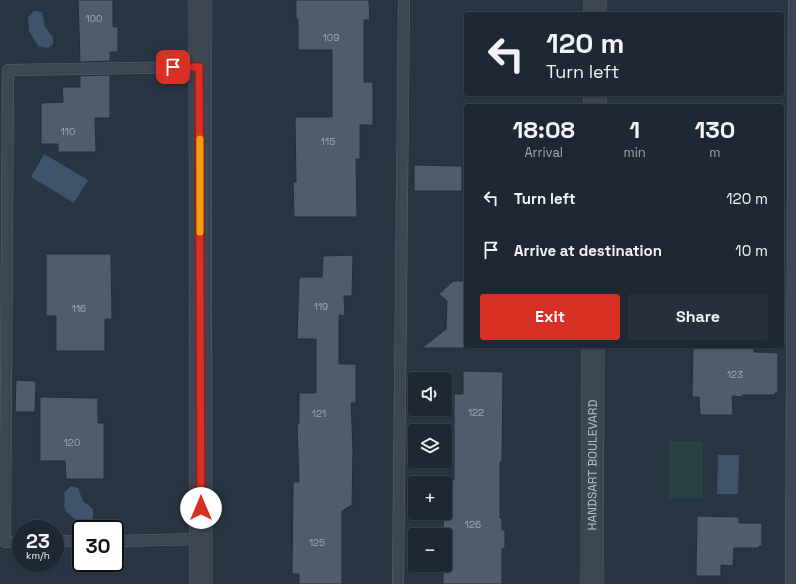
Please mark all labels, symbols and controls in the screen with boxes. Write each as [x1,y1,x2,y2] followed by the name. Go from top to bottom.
[86,12,103,25] house number: 100
[546,25,624,61] text: 120 m
[480,28,532,80] icon: left
[323,31,339,44] house number: 109
[156,50,190,84] pin
[162,56,184,78] icon: arrive
[546,60,619,83] text: Turn left
[513,114,575,145] text: 18:08
[629,114,640,145] text: 1
[694,114,735,145] text: 130
[61,125,75,138] house number: 110
[321,135,335,148] house number: 115
[524,144,563,161] text: Arrival
[623,144,646,161] text: min
[709,144,720,161] text: m
[480,187,502,209] icon: left
[514,189,576,208] text: Turn left
[726,189,768,208] text: 120 m
[480,239,502,261] icon: arrive
[514,241,662,260] text: Arrive at destination
[735,241,768,260] text: 10 m
[480,294,620,340] button: Exit
[628,294,768,340] button: Share
[314,300,328,313] house number: 119
[72,302,86,315] house number: 116
[727,368,743,381] house number: 123
[408,372,452,572] map controls
[408,372,452,416] button: sound
[584,400,601,530] street label: HANDSART BOULEVARD
[468,406,484,419] house number: 122
[312,407,326,420] house number: 121
[408,424,452,468] button: layers
[64,436,80,449] house number: 120
[408,476,452,520] button: +
[180,487,222,529] position arrow
[465,518,481,531] house number: 126
[72,520,124,572] speed limit sign: 30
[26,528,50,554] text: 23
[408,528,452,572] button: −
[309,536,325,549] house number: 125
[26,549,50,562] text: km/h

